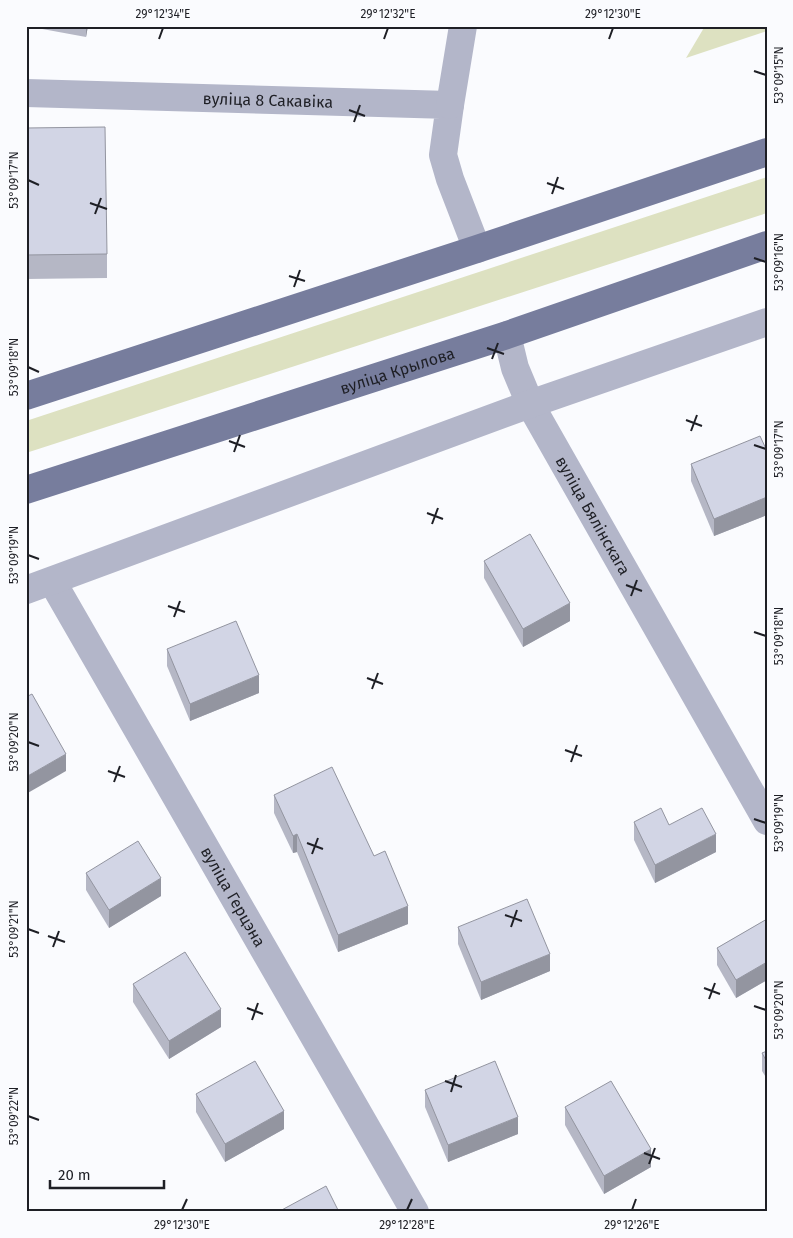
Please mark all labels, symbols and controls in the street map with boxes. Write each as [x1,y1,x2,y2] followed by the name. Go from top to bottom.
[135,7,191,21] text: 29°12'34"E
[360,7,416,21] text: 29°12'32"E
[585,7,641,21] text: 29°12'30"E
[772,46,786,104] text: 53°09'15"N
[202,89,333,111] street label: вуліца 8 Сакавіка
[7,151,21,209] text: 53°09'17"N
[772,233,786,291] text: 53°09'16"N
[7,338,21,396] text: 53°09'18"N
[337,343,457,398] street label: вуліца Крылова
[772,420,786,478] text: 53°09'17"N
[552,453,634,578] street label: вуліца Бялінскага
[7,526,21,584] text: 53°09'19"N
[772,607,786,665] text: 53°09'18"N
[7,712,21,772] text: 53°09'20"N
[772,794,786,852] text: 53°09'19"N
[197,843,270,950] street label: вуліца Герцэна
[7,900,21,958] text: 53°09'21"N
[772,980,786,1040] text: 53°09'20"N
[7,1087,21,1145] text: 53°09'22"N
[50,1158,164,1190] scale bar
[58,1166,91,1184] text: 20 m
[154,1218,210,1232] text: 29°12'30"E
[379,1218,435,1232] text: 29°12'28"E
[604,1218,660,1232] text: 29°12'26"E

